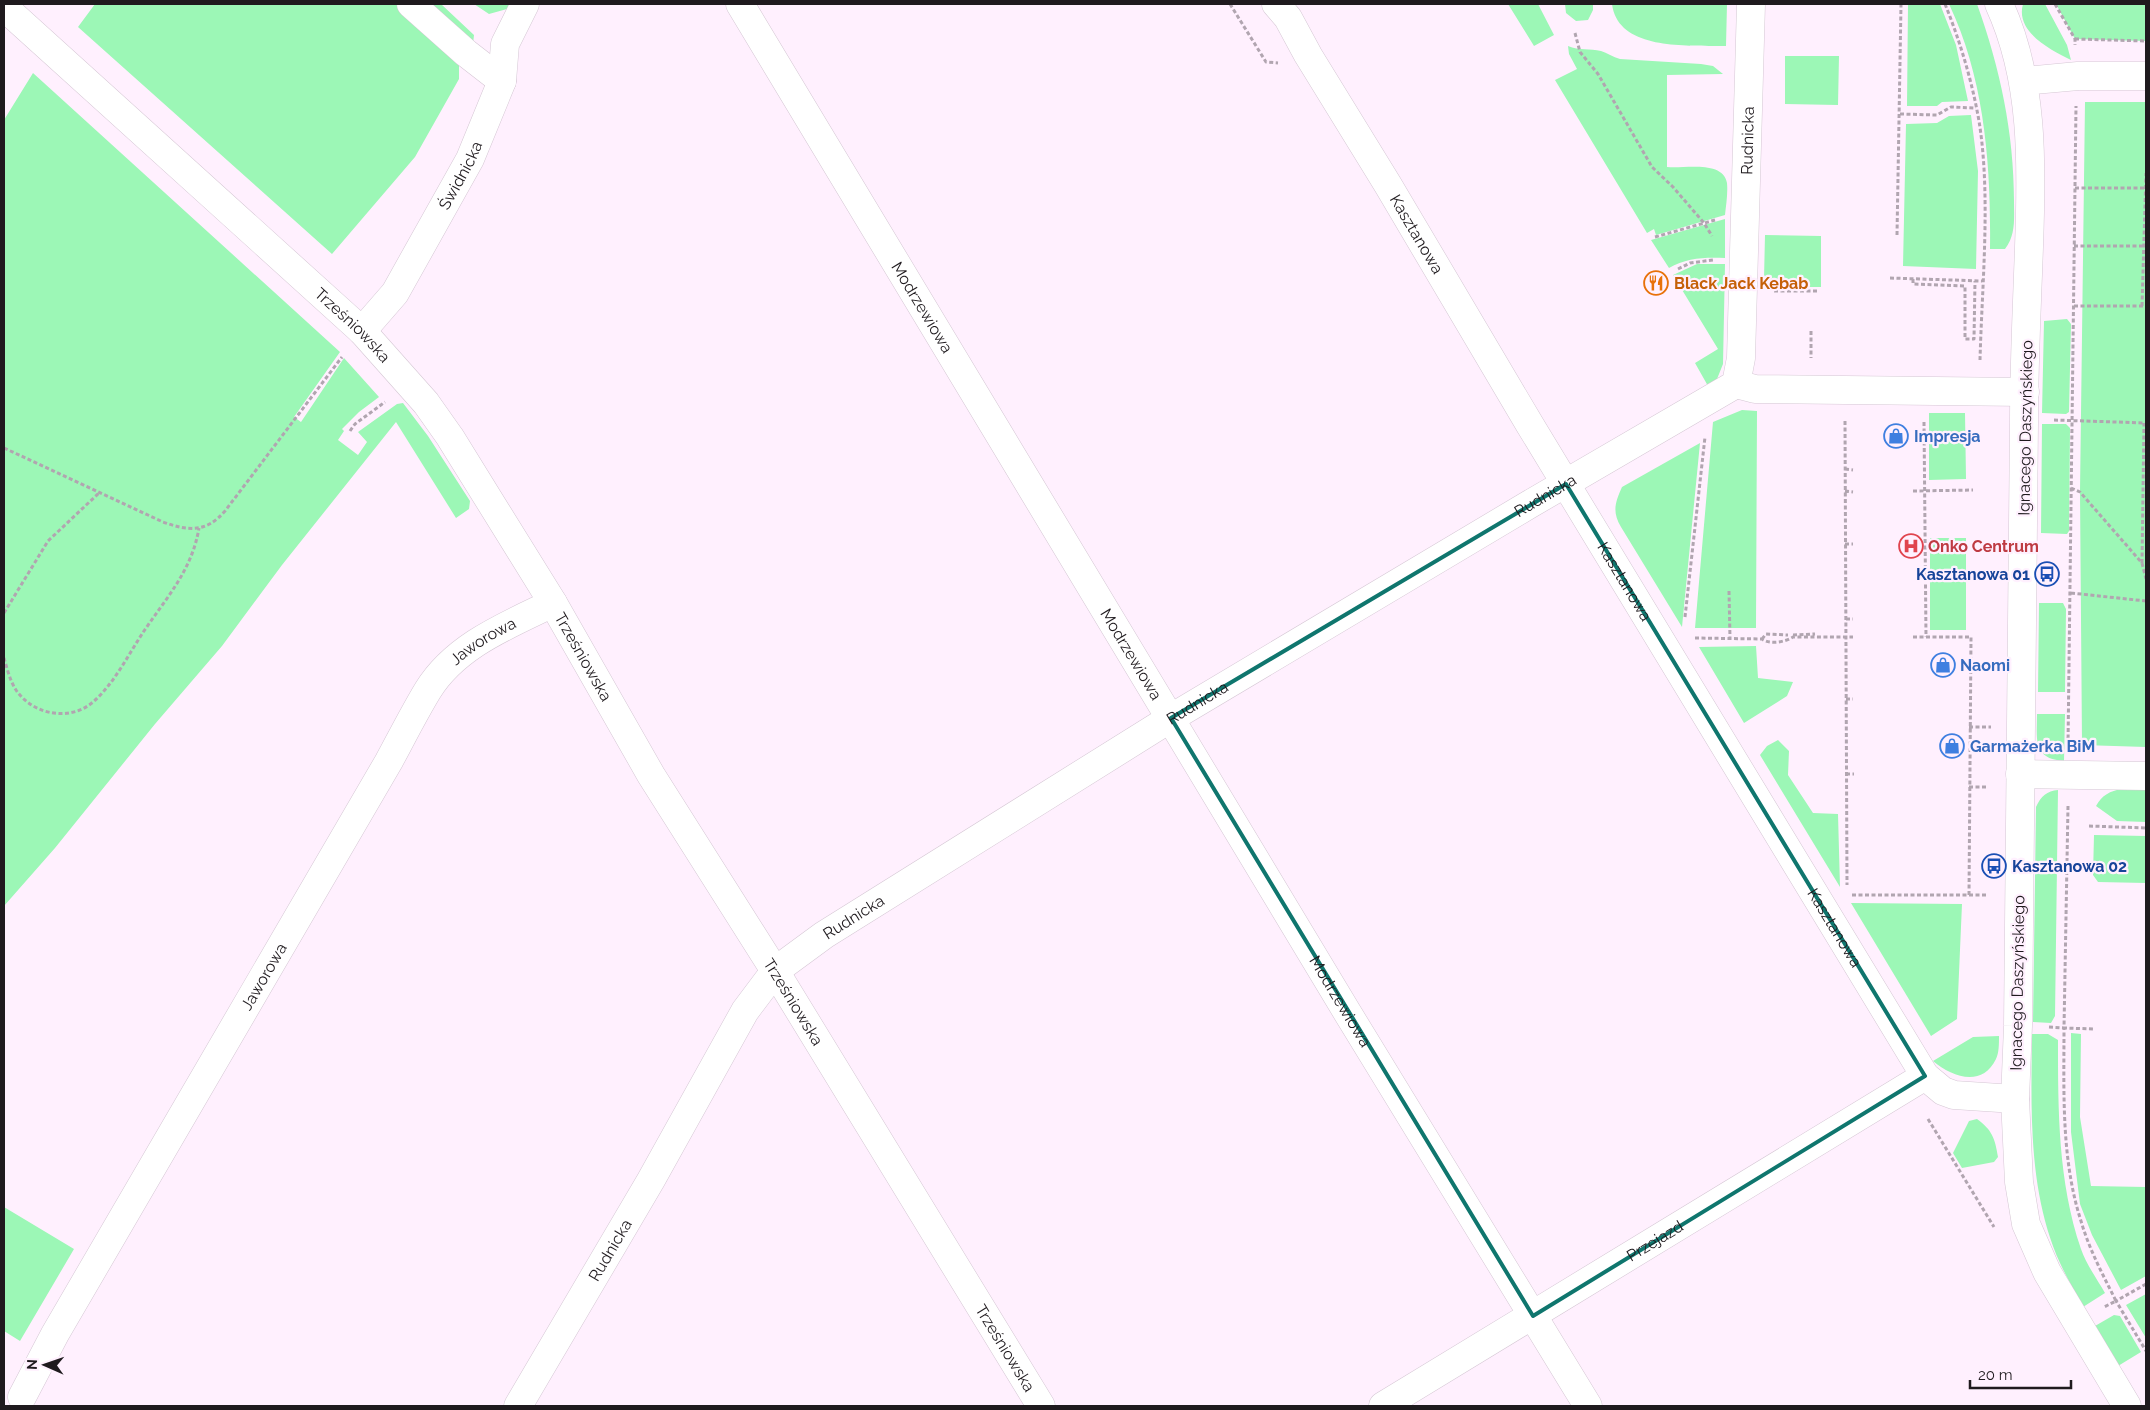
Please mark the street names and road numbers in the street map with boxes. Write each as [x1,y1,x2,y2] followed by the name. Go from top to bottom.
[1737,106,1758,175] street label: Rudnicka
[434,138,486,213] street label: Świdnicka
[1386,191,1447,277] street label: Kasztanowa
[887,258,957,357] street label: Modrzewiowa
[311,284,394,366] street label: Trześniowska
[2014,340,2037,516] street label: Ignacego Daszyńskiego
[1511,470,1580,521] street label: Rudnicka
[1593,539,1656,625] street label: Kasztanowa
[1096,605,1166,704] street label: Modrzewiowa
[551,609,616,705] street label: Trześniowska
[446,613,519,669] street label: Jaworowa
[1163,677,1232,729] street label: Rudnicka
[1803,885,1866,971] street label: Kasztanowa
[819,891,888,943] street label: Rudnicka
[2006,895,2029,1071] street label: Ignacego Daszyńskiego
[237,940,291,1014] street label: Jaworowa
[1305,952,1375,1050] street label: Modrzewiowa
[759,955,827,1049] street label: Trześniowska
[585,1216,636,1285] street label: Rudnicka
[1623,1217,1687,1265] street label: Przejazd
[971,1301,1039,1395] street label: Trześniowska

